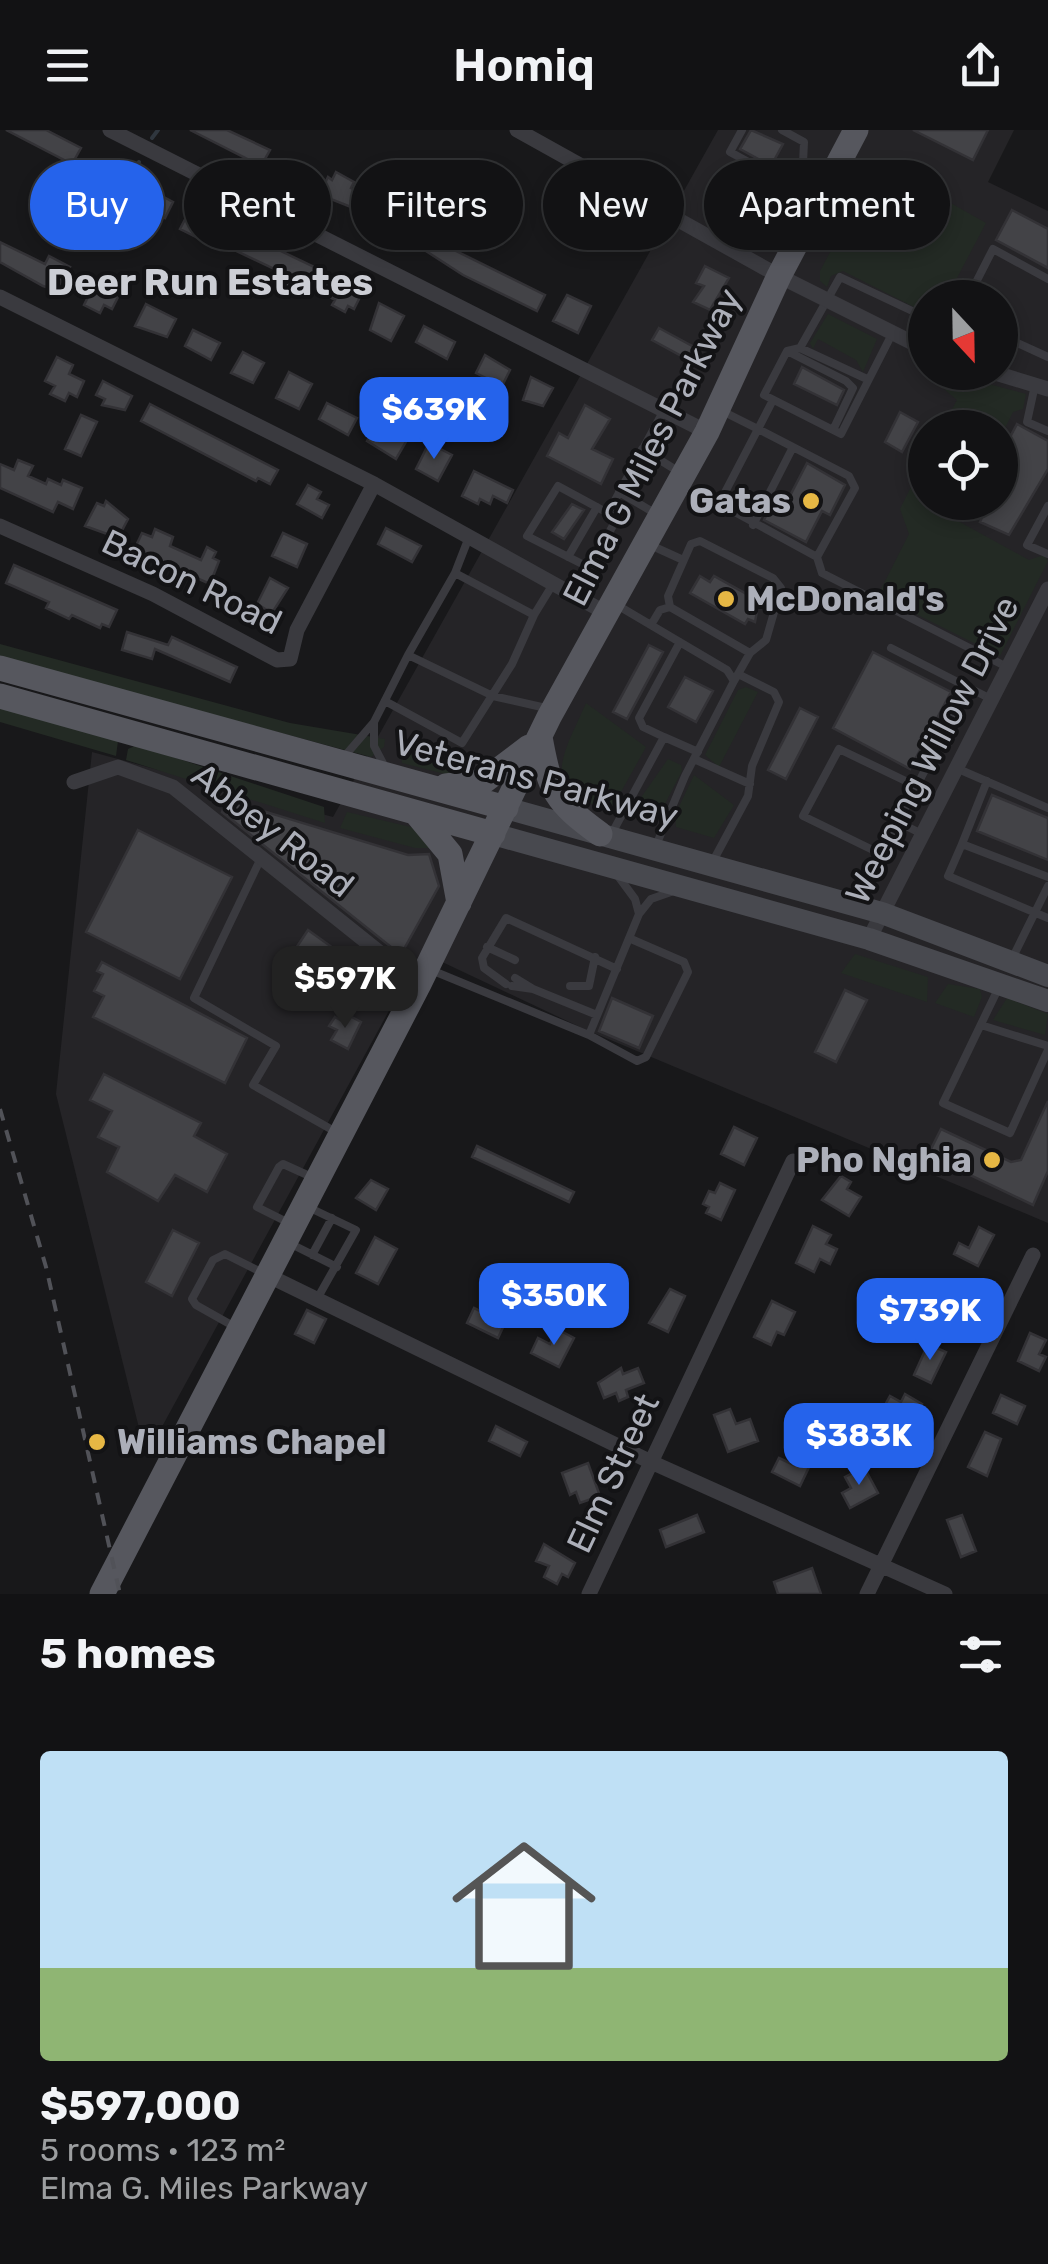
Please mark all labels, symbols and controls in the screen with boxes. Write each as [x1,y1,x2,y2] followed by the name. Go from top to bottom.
[40,38,95,93] icon: menu
[953,38,1008,93] icon: share
[453,39,595,92] text: Homiq
[30,160,164,250] chip: Buy
[184,160,331,250] chip: Rent
[351,160,523,250] chip: Filters
[543,160,684,250] chip: New
[704,160,950,250] chip: Apartment
[47,259,373,305] district label: Deer Run Estates
[908,280,1018,390] north arrow
[908,280,1018,520] map controls
[554,281,750,613] street label: Elma G Miles Parkway
[364,377,504,462] pin: $639K
[381,390,487,428] text: $639K
[908,410,1018,520] button: locate
[689,480,791,522] place label: Gatas
[800,490,822,512] marker: Gatas
[95,520,289,644] street label: Bacon Road
[746,578,945,620] place label: McDonald's
[715,588,737,610] marker: McDonald's
[836,589,1028,911] street label: Weeping Willow Drive
[389,721,683,837] street label: Veterans Parkway
[184,754,362,906] street label: Abbey Road
[275,946,415,1031] pin: $597K
[294,959,396,997] text: $597K
[796,1139,972,1181] place label: Pho Nghia
[981,1149,1003,1171] marker: Pho Nghia
[484,1263,624,1348] pin: $350K
[501,1276,607,1314] text: $350K
[860,1278,1000,1363] pin: $739K
[879,1291,981,1329] text: $739K
[558,1387,668,1559] street label: Elm Street
[789,1403,929,1488] pin: $383K
[806,1416,912,1454] text: $383K
[117,1421,387,1463] place label: Williams Chapel
[86,1431,108,1453] marker: Williams Chapel
[953,1627,1008,1682] icon: filters
[40,1629,216,1679] text: 5 homes
[434,1816,614,1996] icon: home
[40,2081,241,2131] text: $597,000
[40,2131,285,2169] text: 5 rooms · 123 m²
[40,2169,368,2207] text: Elma G. Miles Parkway

